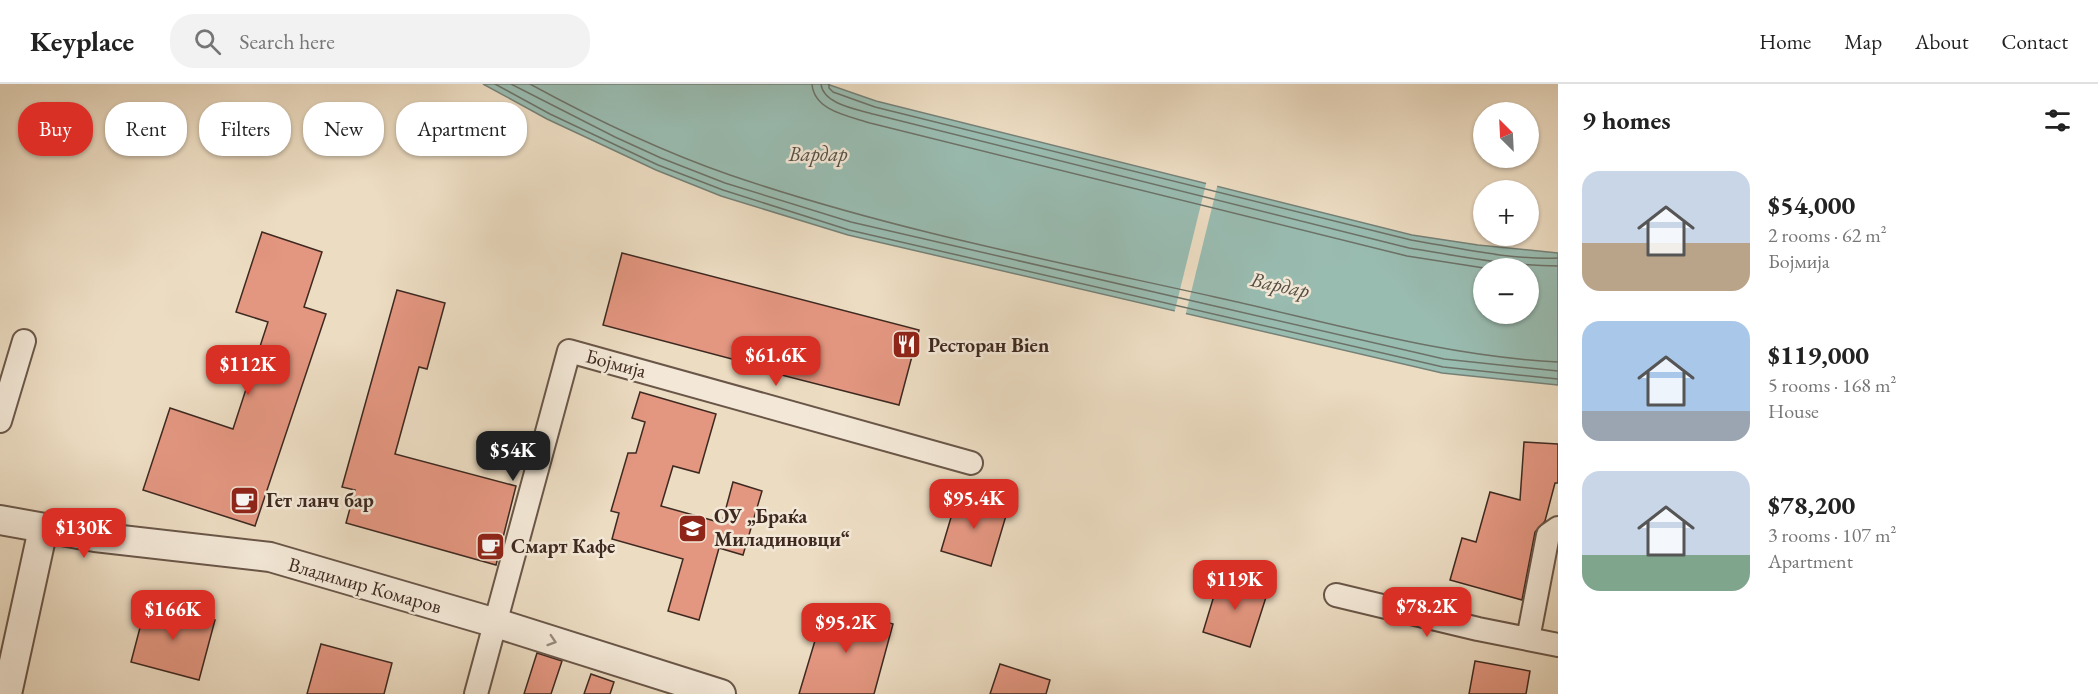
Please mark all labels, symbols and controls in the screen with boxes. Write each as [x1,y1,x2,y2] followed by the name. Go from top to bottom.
[170,14,590,68] search box
[30,23,134,59] text: Keyplace
[191,25,224,58] icon: search
[239,27,335,56] text: Search here
[1759,28,1811,55] text: Home
[1844,28,1882,55] text: Map
[1915,28,1968,55] text: About
[2001,28,2068,55] text: Contact
[18,102,93,156] chip: Buy
[105,102,187,156] chip: Rent
[199,102,291,156] chip: Filters
[303,102,384,156] chip: New
[396,102,527,156] chip: Apartment
[1473,102,1539,168] north arrow
[1473,102,1539,324] map controls
[1582,103,1671,137] text: 9 homes
[2041,104,2074,137] icon: filters
[787,140,848,167] water label: Вардар
[1473,180,1539,246] button: +
[1768,188,1855,222] text: $54,000
[1630,195,1702,267] icon: home
[1768,222,1887,248] text: 2 rooms · 62 m²
[1768,248,1830,274] text: Бојмија
[1473,258,1539,324] button: −
[1247,265,1313,304] water label: Вардар
[891,329,923,361] restaurant icon: Ресторан Bien
[928,332,1049,358] place label: Ресторан Bien
[727,336,825,387] pin: $61.6K
[1768,338,1869,372] text: $119,000
[583,342,649,384] street label: Бојмија
[745,342,807,368] text: $61.6K
[206,345,290,396] pin: $112K
[1630,345,1702,417] icon: home
[220,351,276,377] text: $112K
[1768,372,1896,398] text: 5 rooms · 168 m²
[1768,398,1819,424] text: House
[477,431,549,482] pin: $54K
[490,437,536,463] text: $54K
[925,479,1023,530] pin: $95.4K
[229,484,261,516] cafe icon: Гет ланч бар
[943,485,1005,511] text: $95.4K
[266,487,374,513] place label: Гет ланч бар
[1768,488,1855,522] text: $78,200
[1630,495,1702,567] icon: home
[714,503,850,552] place label: ОУ „Браќа Миладиновци“
[42,508,126,559] pin: $130K
[677,512,709,544] school or university icon: ОУ „Браќа Миладиновци“
[56,514,112,540] text: $130K
[1768,522,1896,548] text: 3 rooms · 107 m²
[474,530,506,562] cafe icon: Смарт Кафе
[511,533,615,559] place label: Смарт Кафе
[1768,548,1853,574] text: Apartment
[285,551,445,619] street label: Владимир Комаров
[1193,560,1277,611] pin: $119K
[1207,566,1263,592] text: $119K
[1378,587,1476,638] pin: $78.2K
[131,590,215,641] pin: $166K
[1396,593,1458,619] text: $78.2K
[145,596,201,622] text: $166K
[797,603,895,654] pin: $95.2K
[815,609,877,635] text: $95.2K
[546,634,557,646] one-way arrow

